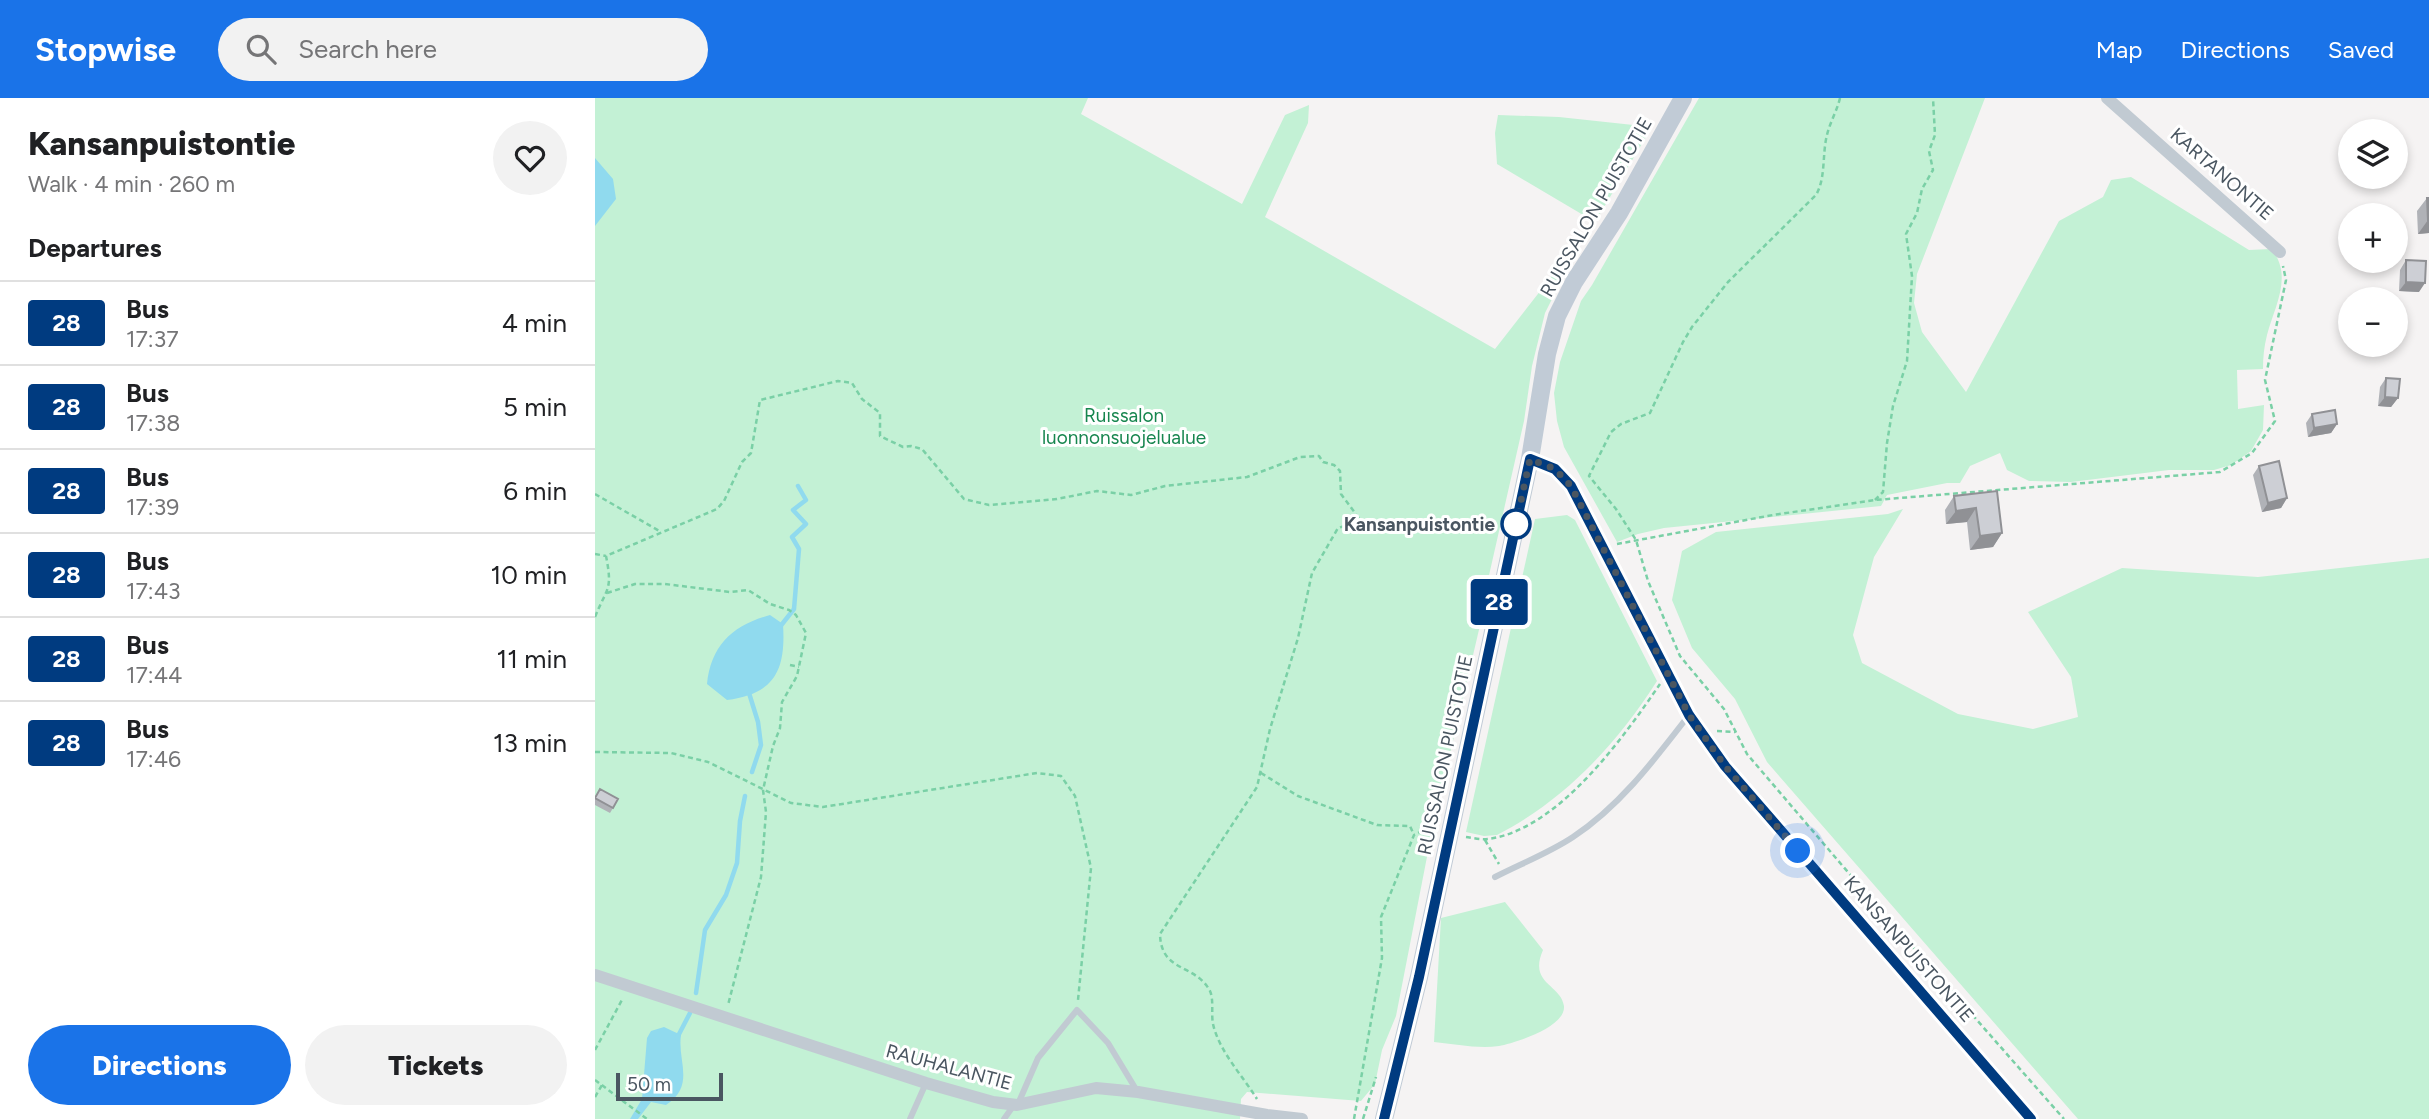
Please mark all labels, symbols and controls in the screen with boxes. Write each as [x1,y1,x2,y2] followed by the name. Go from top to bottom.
[218,18,708,81] search box
[35,30,176,69] text: Stopwise
[242,30,280,68] icon: search
[298,33,437,65] text: Search here
[2096,35,2142,64] text: Map
[2180,35,2290,64] text: Directions
[2328,35,2394,64] text: Saved
[1535,113,1657,301] street label: RUISSALON PUISTOTIE
[2338,119,2408,357] map controls
[2338,119,2408,189] button: layers
[493,121,567,195] button: heart
[2166,123,2278,225] street label: KARTANONTIE
[28,124,295,163] text: Kansanpuistontie
[28,170,235,198] text: Walk · 4 min · 260 m
[2338,203,2408,273] button: +
[28,232,162,264] text: Departures
[2338,287,2408,357] button: −
[126,293,169,325] text: Bus
[502,307,567,339] text: 4 min
[52,308,81,337] text: 28
[126,325,179,353] text: 17:37
[126,377,169,409] text: Bus
[503,391,567,423] text: 5 min
[52,392,81,421] text: 28
[1042,404,1206,449] park label: Ruissalon luonnonsuojelualue
[126,409,180,437] text: 17:38
[126,461,169,493] text: Bus
[503,475,567,507] text: 6 min
[52,476,81,505] text: 28
[126,493,179,521] text: 17:39
[1501,509,1531,539] marker: Kansanpuistontie
[1344,513,1495,536] place label: Kansanpuistontie
[126,545,169,577] text: Bus
[491,559,567,591] text: 10 min
[52,560,81,589] text: 28
[126,577,180,605] text: 17:43
[1467,579,1531,625] line badge: 28
[1485,587,1513,616] text: 28
[126,629,169,661] text: Bus
[496,643,567,675] text: 11 min
[52,644,81,673] text: 28
[1413,653,1477,857] street label: RUISSALON PUISTOTIE
[126,661,182,689] text: 17:44
[126,713,169,745] text: Bus
[493,727,567,759] text: 13 min
[52,728,81,757] text: 28
[126,745,181,773] text: 17:46
[1780,833,1815,868] your location
[1839,871,1979,1027] street label: KANSANPUISTONTIE
[28,1025,291,1105] button: Directions
[305,1025,567,1105] button: Tickets
[883,1039,1015,1095] street label: RAUHALANTIE
[616,1070,723,1102] scale bar
[627,1073,671,1096] text: 50 m

